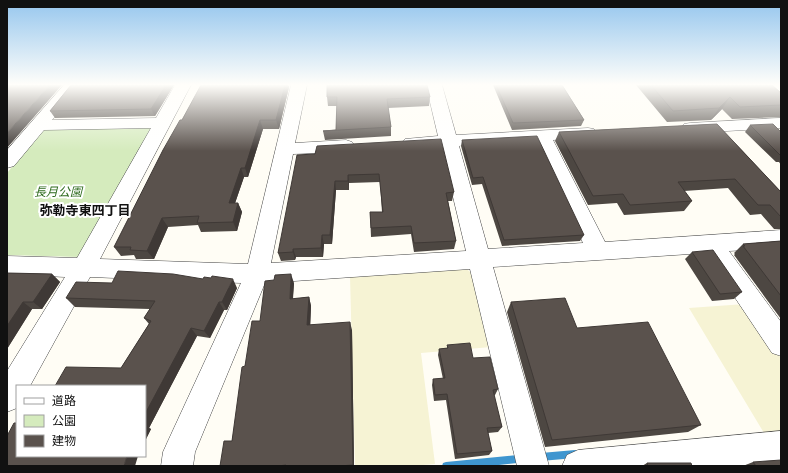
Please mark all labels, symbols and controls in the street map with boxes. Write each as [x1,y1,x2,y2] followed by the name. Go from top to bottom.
[34,184,84,199] park label: 長月公園
[39,202,131,219] district label: 弥勒寺東四丁目
[16,385,146,457] legend
[52,393,76,408] text: 道路
[52,413,76,428] text: 公園
[52,433,76,448] text: 建物

